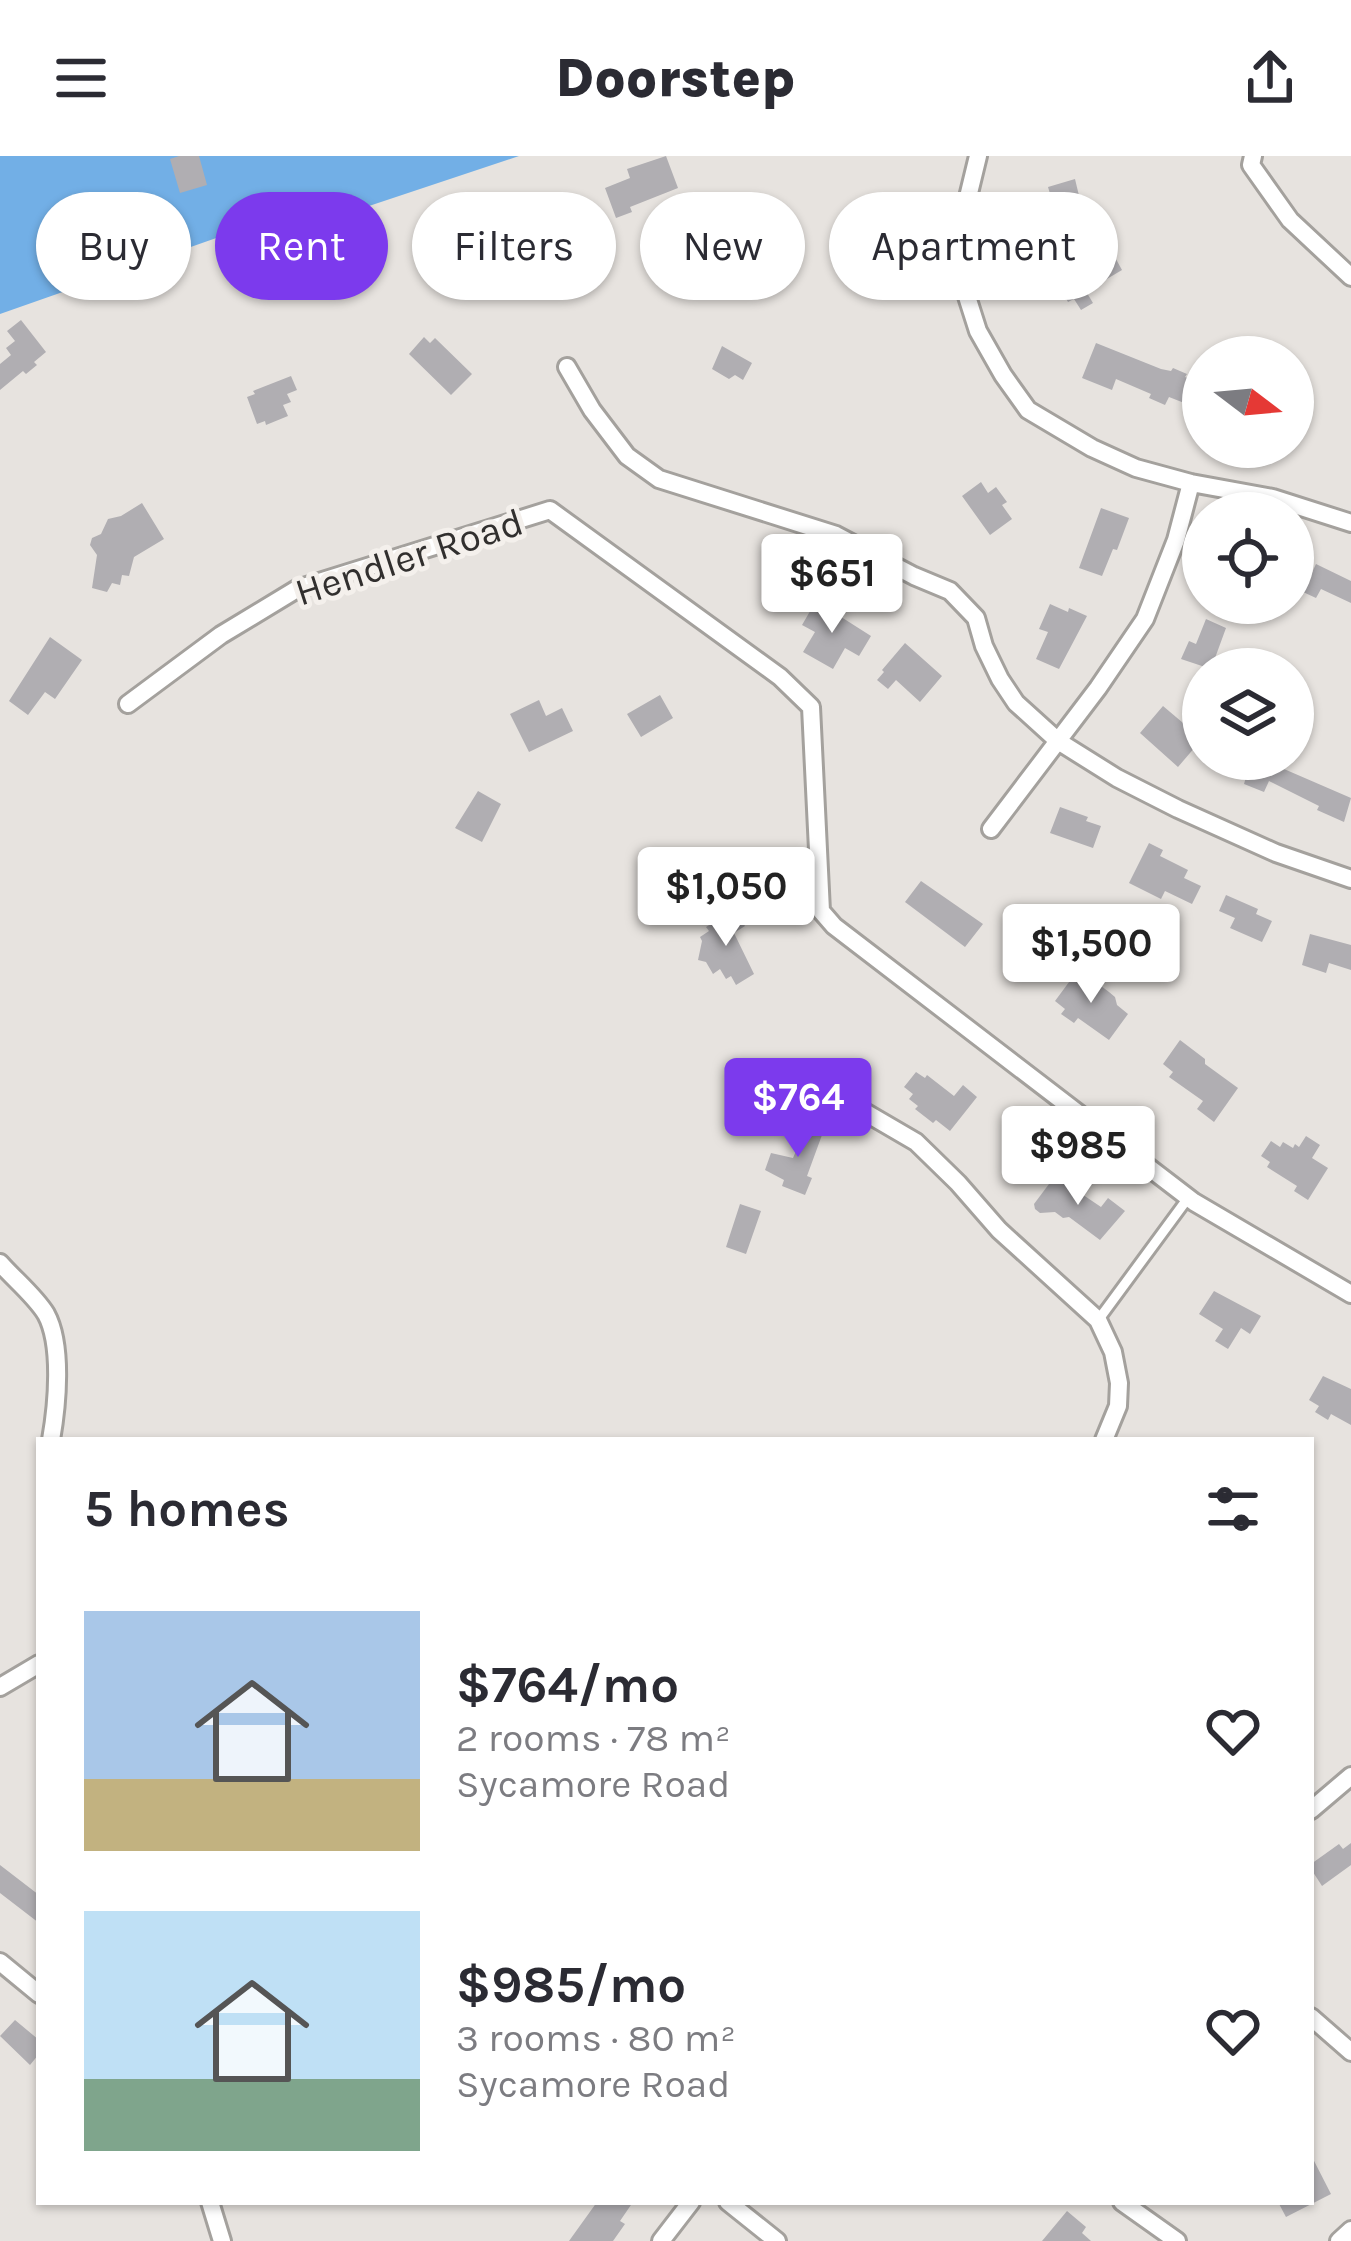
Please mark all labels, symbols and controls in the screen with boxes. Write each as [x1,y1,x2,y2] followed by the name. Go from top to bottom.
[48,45,114,111] icon: menu
[1237,45,1303,111] icon: share
[556,46,795,110] text: Doorstep
[36,192,191,300] chip: Buy
[215,192,388,300] chip: Rent
[412,192,616,300] chip: Filters
[640,192,805,300] chip: New
[829,192,1118,300] chip: Apartment
[1182,336,1314,468] north arrow
[1182,336,1314,780] map controls
[1182,492,1314,624] button: locate
[289,499,529,615] street label: Hendler Road
[761,534,903,636] pin: $651
[788,550,876,596] text: $651
[1182,648,1314,780] button: layers
[628,847,824,949] pin: $1,050
[665,863,787,909] text: $1,050
[993,904,1189,1006] pin: $1,500
[1030,920,1152,966] text: $1,500
[727,1058,869,1160] pin: $764
[751,1074,845,1120] text: $764
[1007,1106,1149,1208] pin: $985
[1029,1122,1127,1168] text: $985
[1200,1476,1266,1542] icon: filters
[84,1479,290,1539] text: 5 homes
[456,1655,679,1715] text: $764/mo
[180,1659,324,1803] icon: home
[1200,1698,1266,1764] icon: heart
[456,1715,731,1761] text: 2 rooms · 78 m²
[456,1761,730,1807] text: Sycamore Road
[456,1955,686,2015] text: $985/mo
[180,1959,324,2103] icon: home
[1200,1998,1266,2064] icon: heart
[456,2015,736,2061] text: 3 rooms · 80 m²
[456,2061,730,2107] text: Sycamore Road

